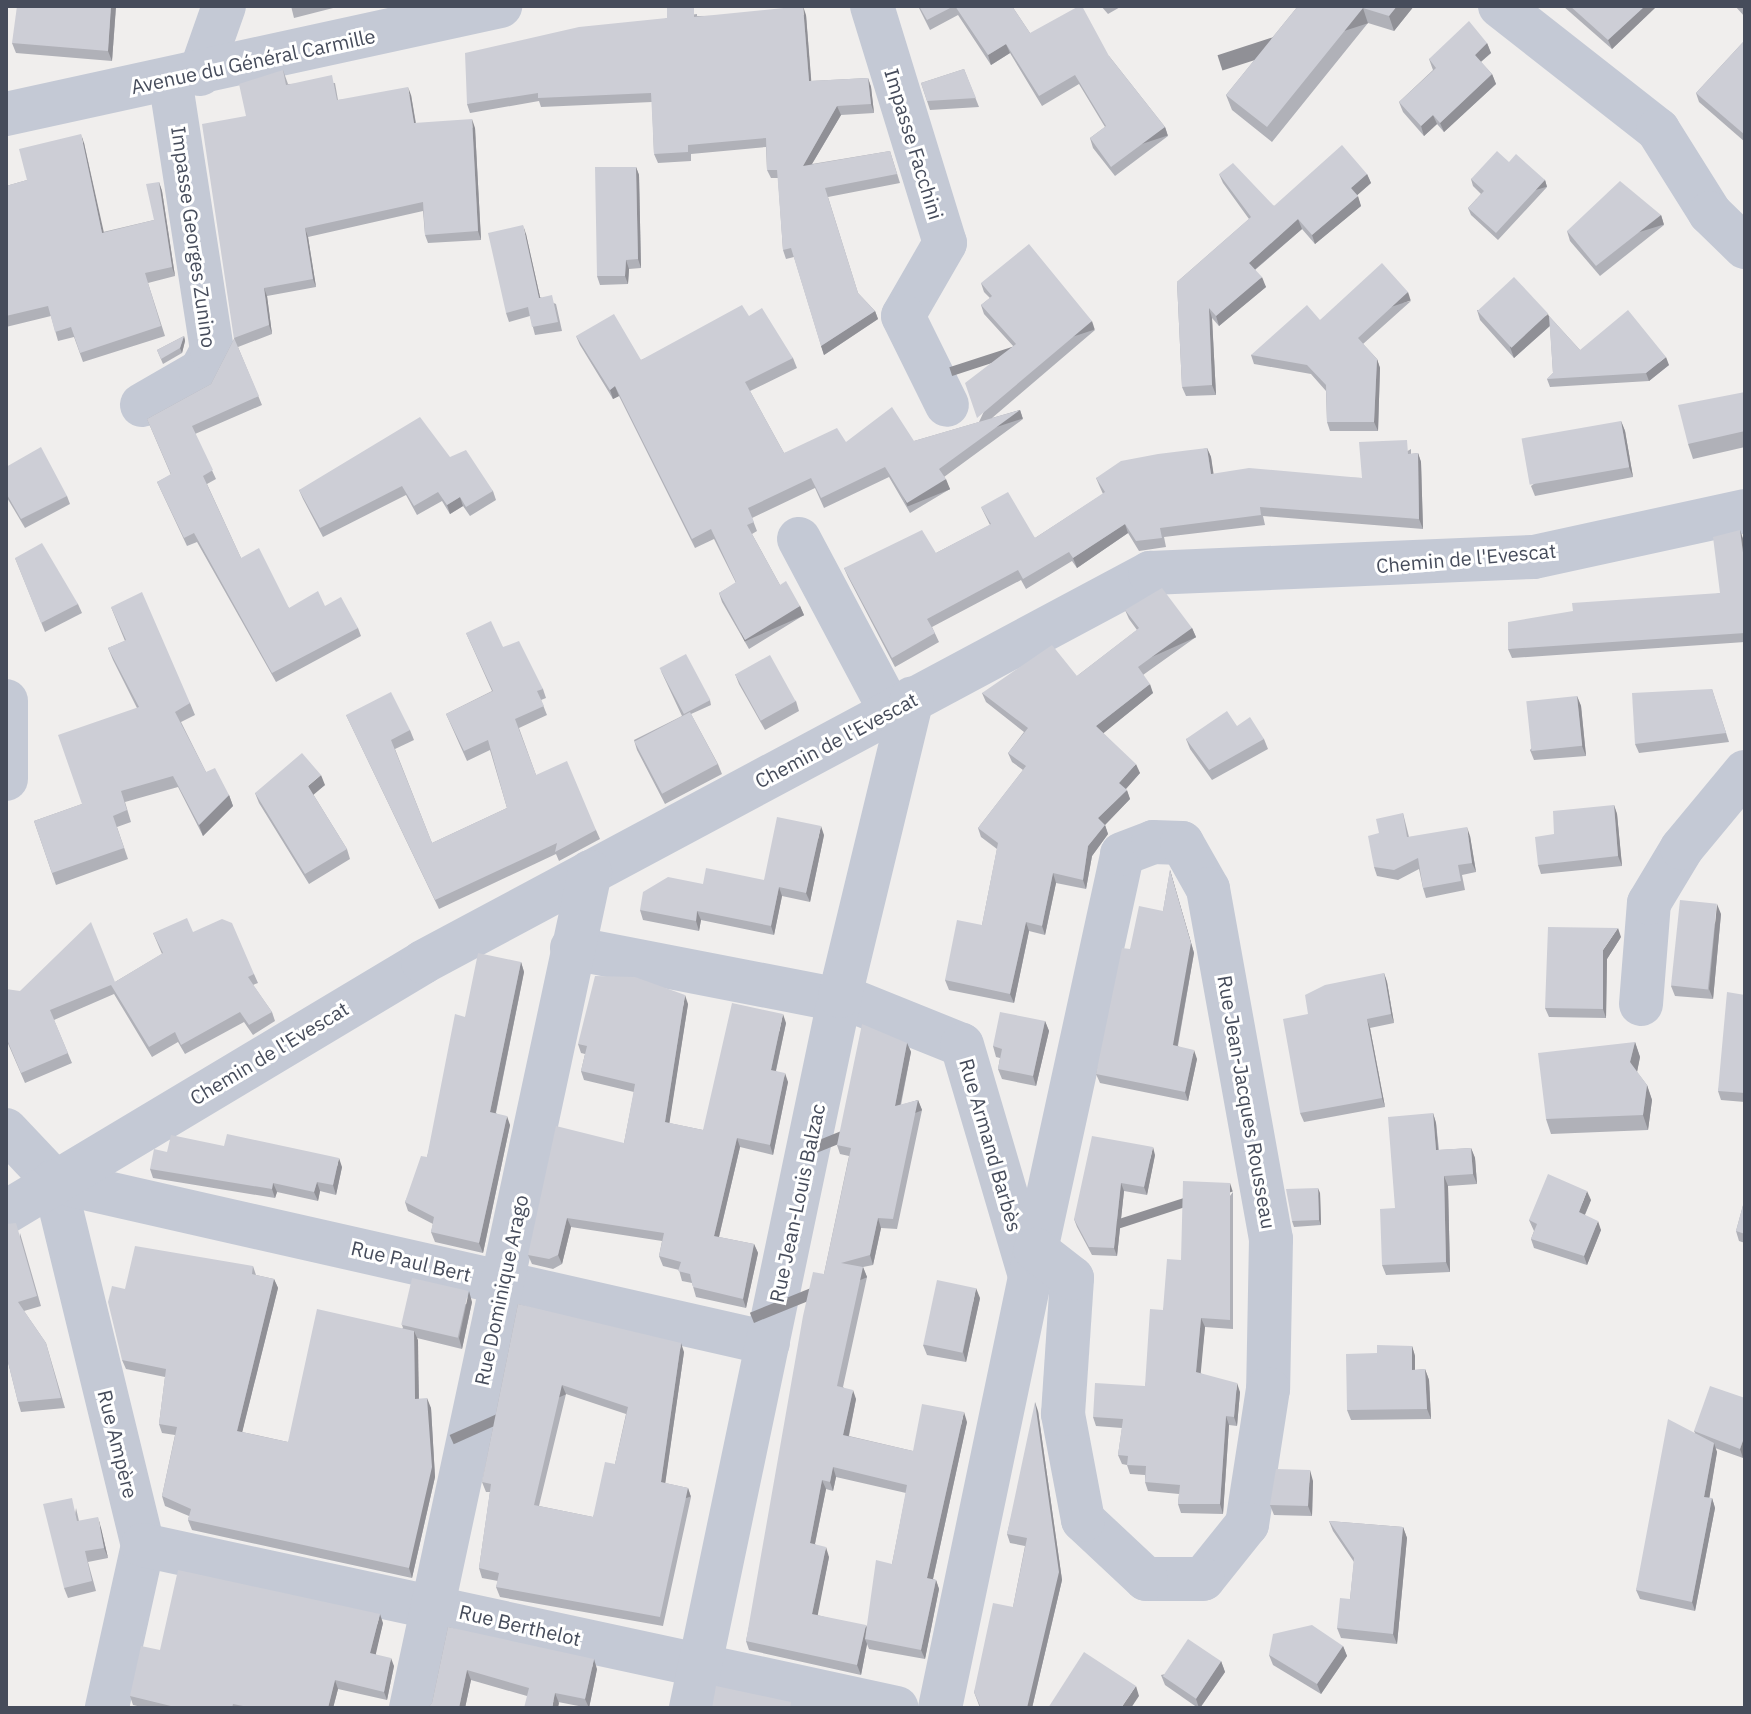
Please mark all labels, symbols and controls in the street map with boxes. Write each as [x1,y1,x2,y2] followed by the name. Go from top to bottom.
[129,23,377,99] street label: Avenue du Général Carmille
[880,66,948,222] street label: Impasse Facchini
[167,125,221,349] street label: Impasse Georges Zunino
[1375,538,1557,578] street label: Chemin de l'Evescat
[751,687,921,793] street label: Chemin de l'Evescat
[1213,973,1281,1231] street label: Rue Jean-Jacques Rousseau
[185,996,353,1110] street label: Chemin de l'Evescat
[955,1056,1027,1234] street label: Rue Armand Barbès
[764,1102,830,1304] street label: Rue Jean-Louis Balzac
[469,1192,533,1388] street label: Rue Dominique Arago
[349,1236,473,1286] street label: Rue Paul Bert
[93,1387,143,1501] street label: Rue Ampère
[457,1599,583,1651] street label: Rue Berthelot

